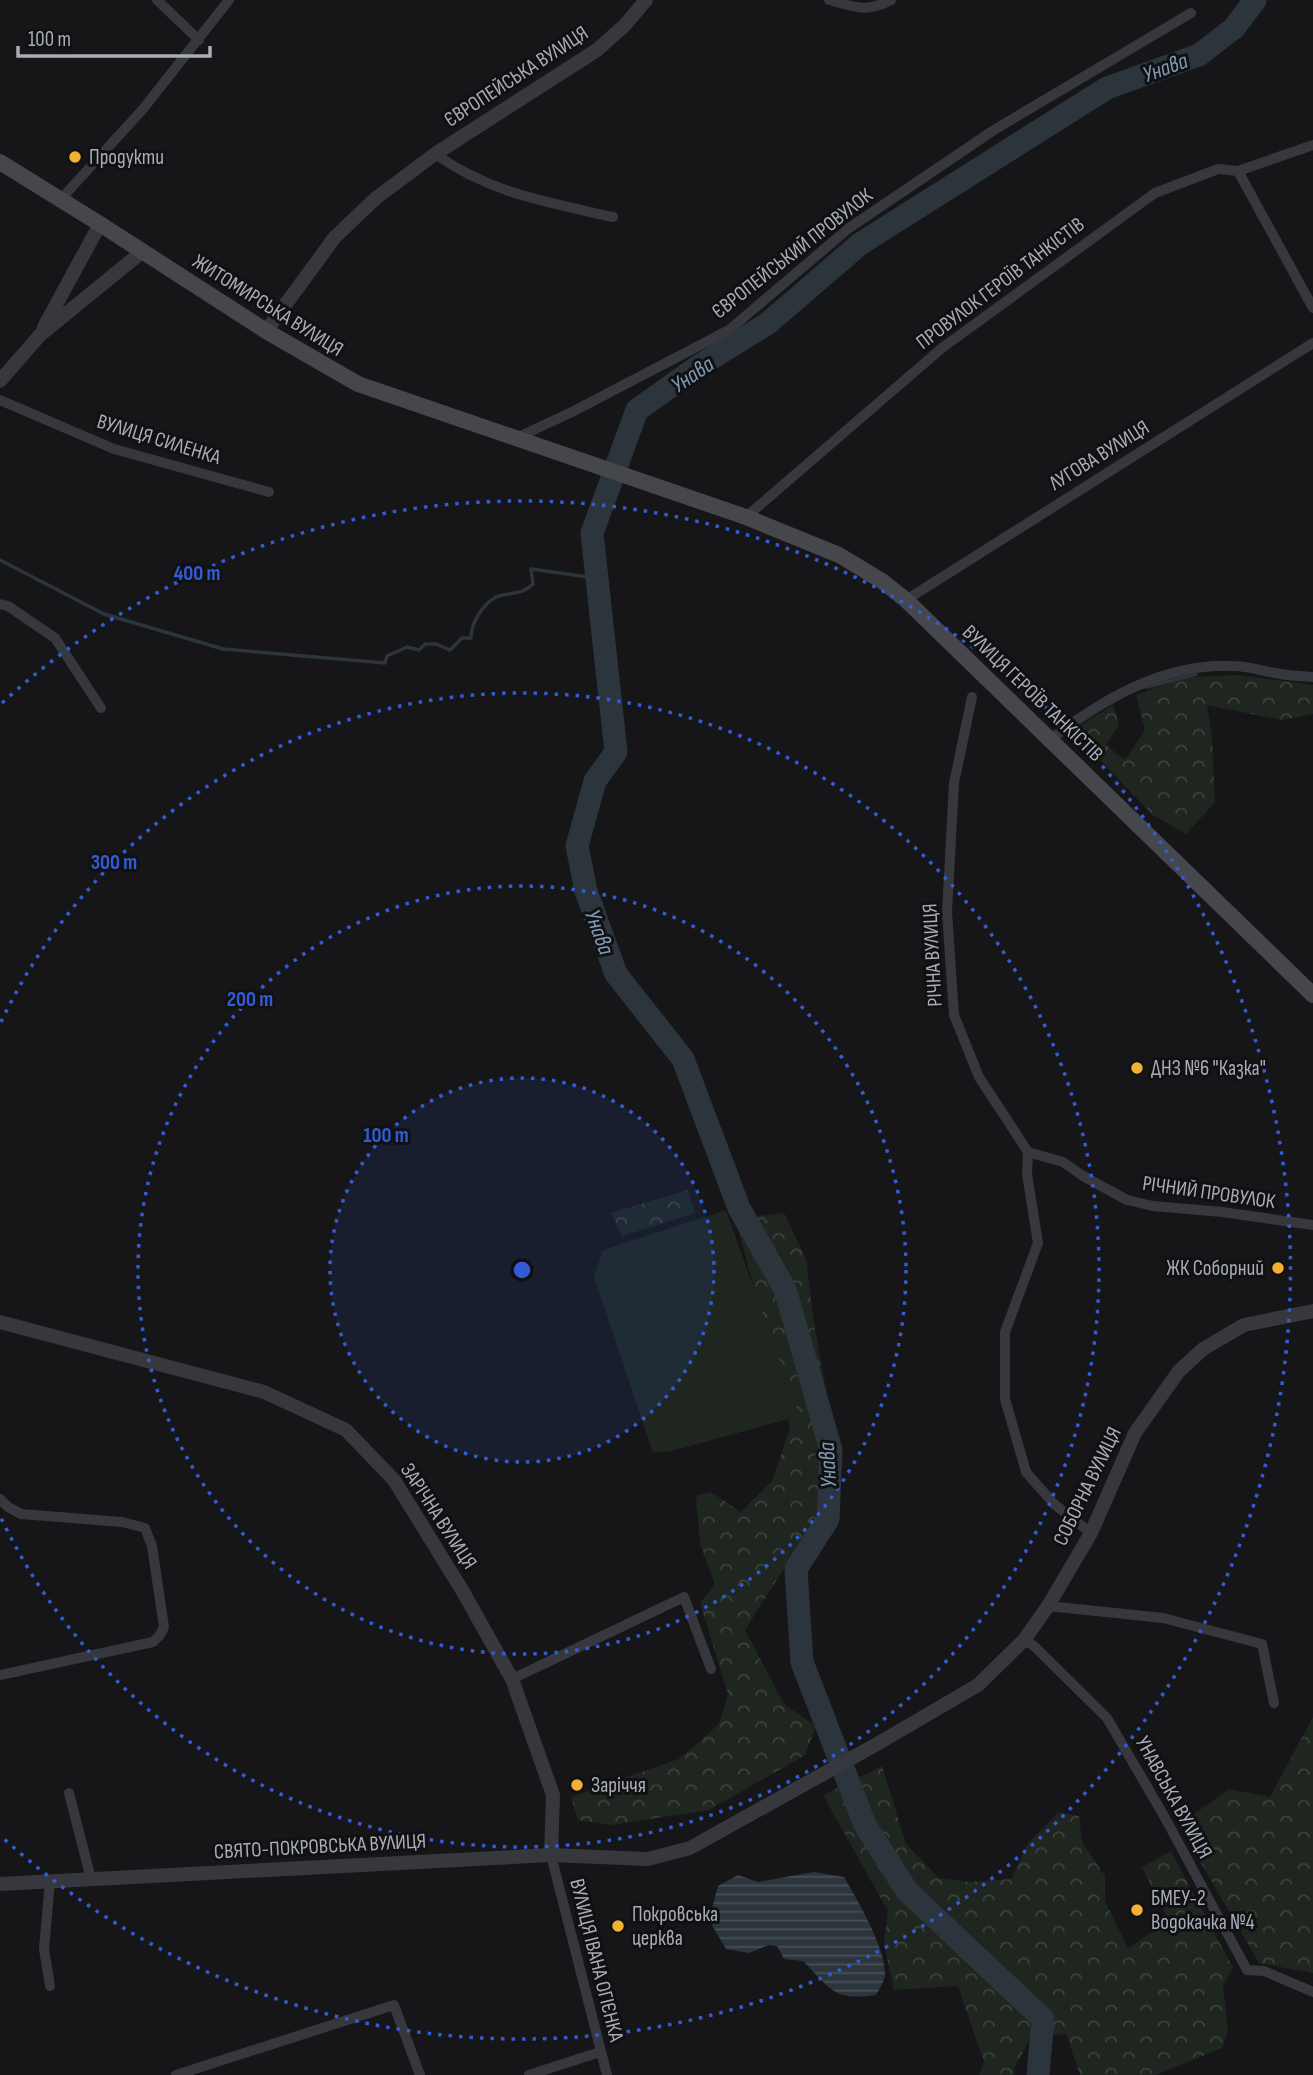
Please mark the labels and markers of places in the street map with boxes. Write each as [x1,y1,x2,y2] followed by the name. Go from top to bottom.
[89,145,164,170] place label: Продукти
[67,149,83,165] marker: Продукти
[1151,1056,1266,1081] place label: ДНЗ №6 "Казка"
[1129,1060,1145,1076] marker: ДНЗ №6 "Казка"
[1166,1256,1264,1281] place label: ЖК Соборний
[510,1258,534,1282] centre of rings
[1270,1260,1286,1276] marker: ЖК Соборний
[591,1773,646,1798] place label: Заріччя
[569,1777,585,1793] marker: Заріччя
[1151,1886,1255,1935] place label: БМЕУ-2 Водокачка №4
[632,1902,718,1951] place label: Покровська церква
[1129,1902,1145,1918] marker: БМЕУ-2 Водокачка №4
[610,1918,626,1934] marker: Покровська церква

